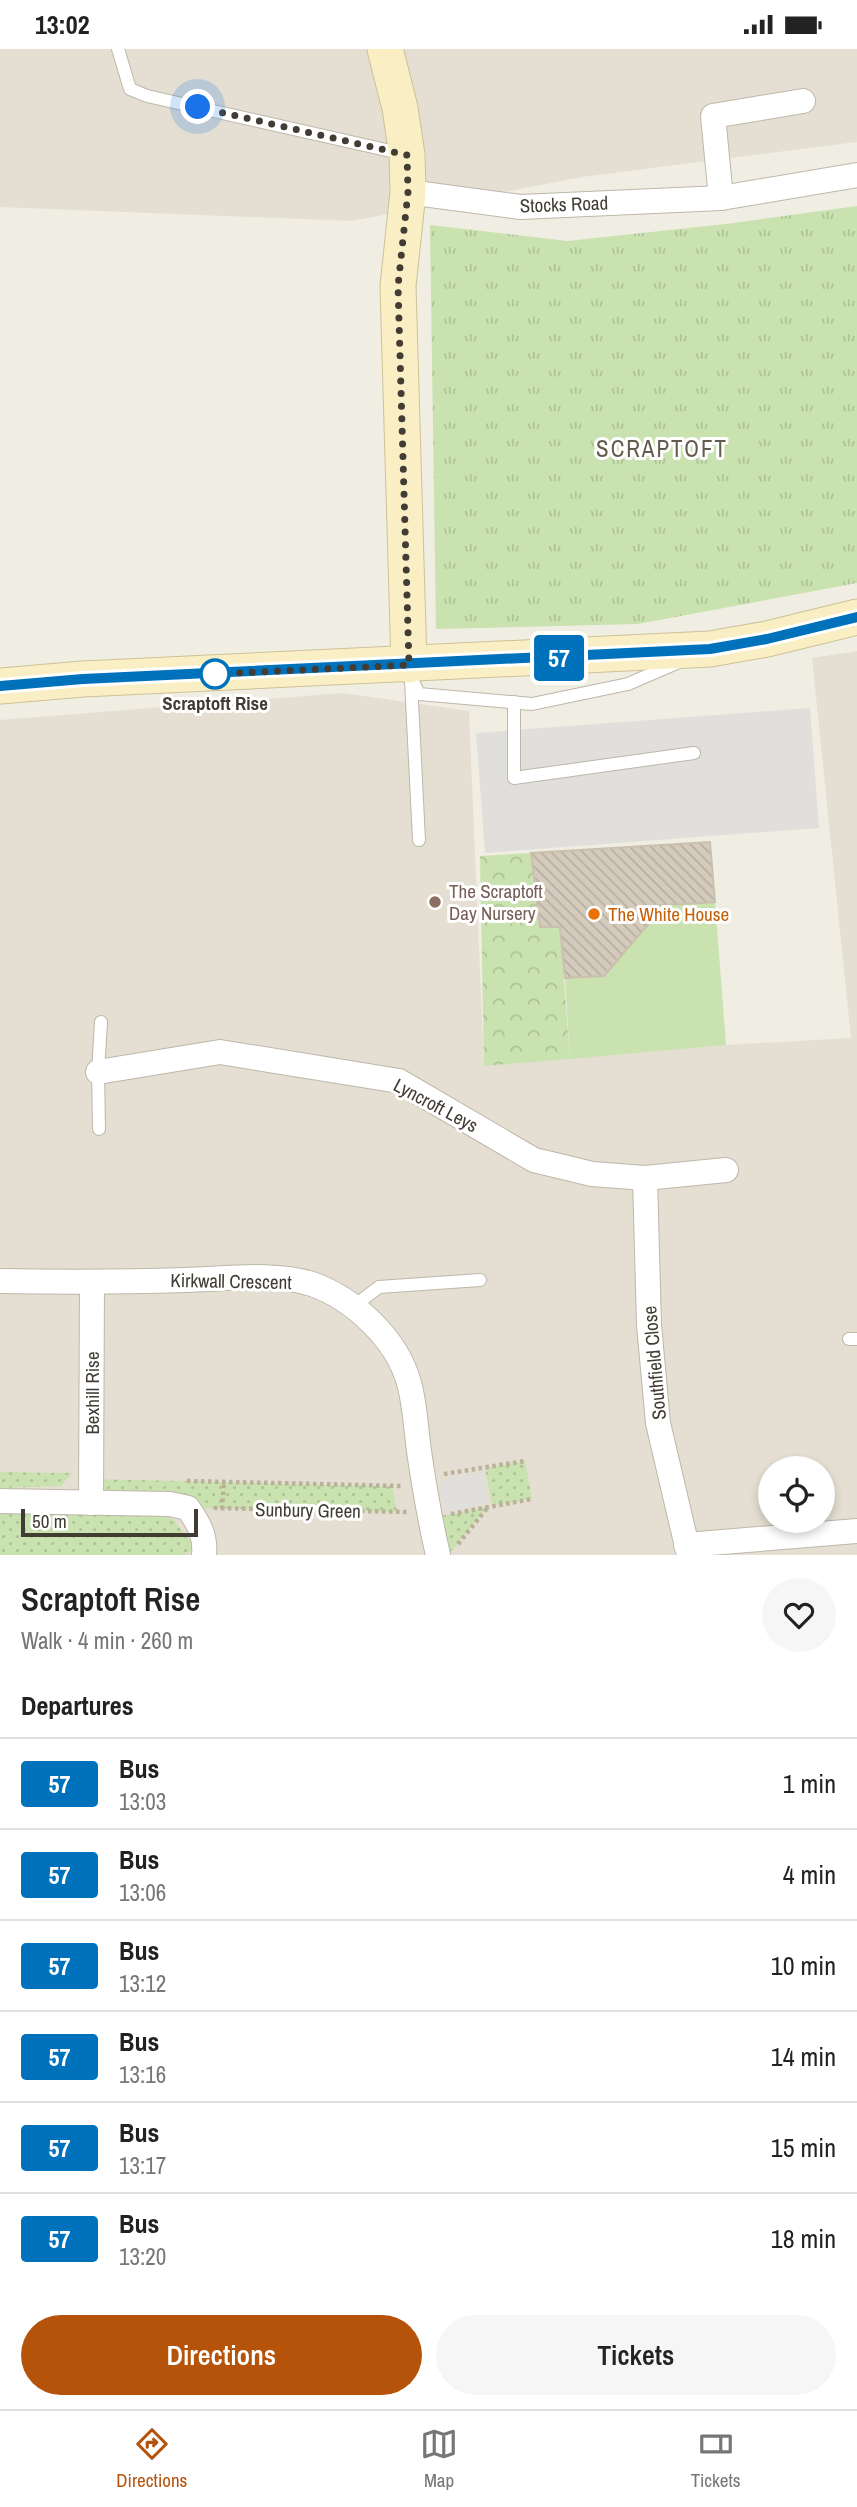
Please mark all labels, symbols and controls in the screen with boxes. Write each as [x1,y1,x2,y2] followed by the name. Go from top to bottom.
[35,7,90,42] text: 13:02
[180,89,215,124] your location
[519,189,609,219] street label: Stocks Road
[596,433,728,464] district label: SCRAPTOFT
[528,635,590,681] line badge: 57
[548,642,570,674] text: 57
[200,659,230,689] marker: Scraptoft Rise
[162,690,268,716] place label: Scraptoft Rise
[449,878,543,926] place label: The Scraptoft Day Nursery
[427,894,443,910] marker: The Scraptoft Day Nursery
[608,901,729,927] place label: The White House
[586,906,602,922] marker: The White House
[389,1072,483,1138] street label: Lyncroft Leys
[170,1267,292,1295] street label: Kirkwall Crescent
[636,1305,672,1421] street label: Southfield Close
[79,1351,105,1435] street label: Bexhill Rise
[758,1456,835,1533] map controls
[758,1456,835,1533] button: locate
[255,1496,361,1524] street label: Sunbury Green
[21,1506,198,1538] scale bar
[32,1508,67,1534] text: 50 m
[21,1577,200,1621] text: Scraptoft Rise
[762,1578,836,1652] button: heart
[21,1625,193,1656] text: Walk · 4 min · 260 m
[21,1688,134,1723] text: Departures
[119,1751,159,1786] text: Bus
[783,1766,836,1801] text: 1 min
[49,1768,70,1800] text: 57
[119,1786,166,1817] text: 13:03
[119,1842,159,1877] text: Bus
[783,1857,836,1892] text: 4 min
[49,1859,70,1891] text: 57
[119,1877,166,1908] text: 13:06
[119,1933,159,1968] text: Bus
[771,1948,836,1983] text: 10 min
[49,1950,70,1982] text: 57
[119,1968,166,1999] text: 13:12
[119,2024,159,2059] text: Bus
[771,2039,836,2074] text: 14 min
[49,2041,70,2073] text: 57
[119,2059,166,2090] text: 13:16
[119,2115,159,2150] text: Bus
[771,2130,836,2165] text: 15 min
[49,2132,70,2164] text: 57
[119,2150,166,2181] text: 13:17
[119,2206,159,2241] text: Bus
[771,2221,836,2256] text: 18 min
[49,2223,70,2255] text: 57
[119,2241,166,2272] text: 13:20
[21,2315,422,2395] button: Directions
[436,2315,836,2395] button: Tickets
[116,2425,187,2493] tab: Directions
[420,2425,458,2493] tab: Map
[691,2425,741,2493] tab: Tickets

